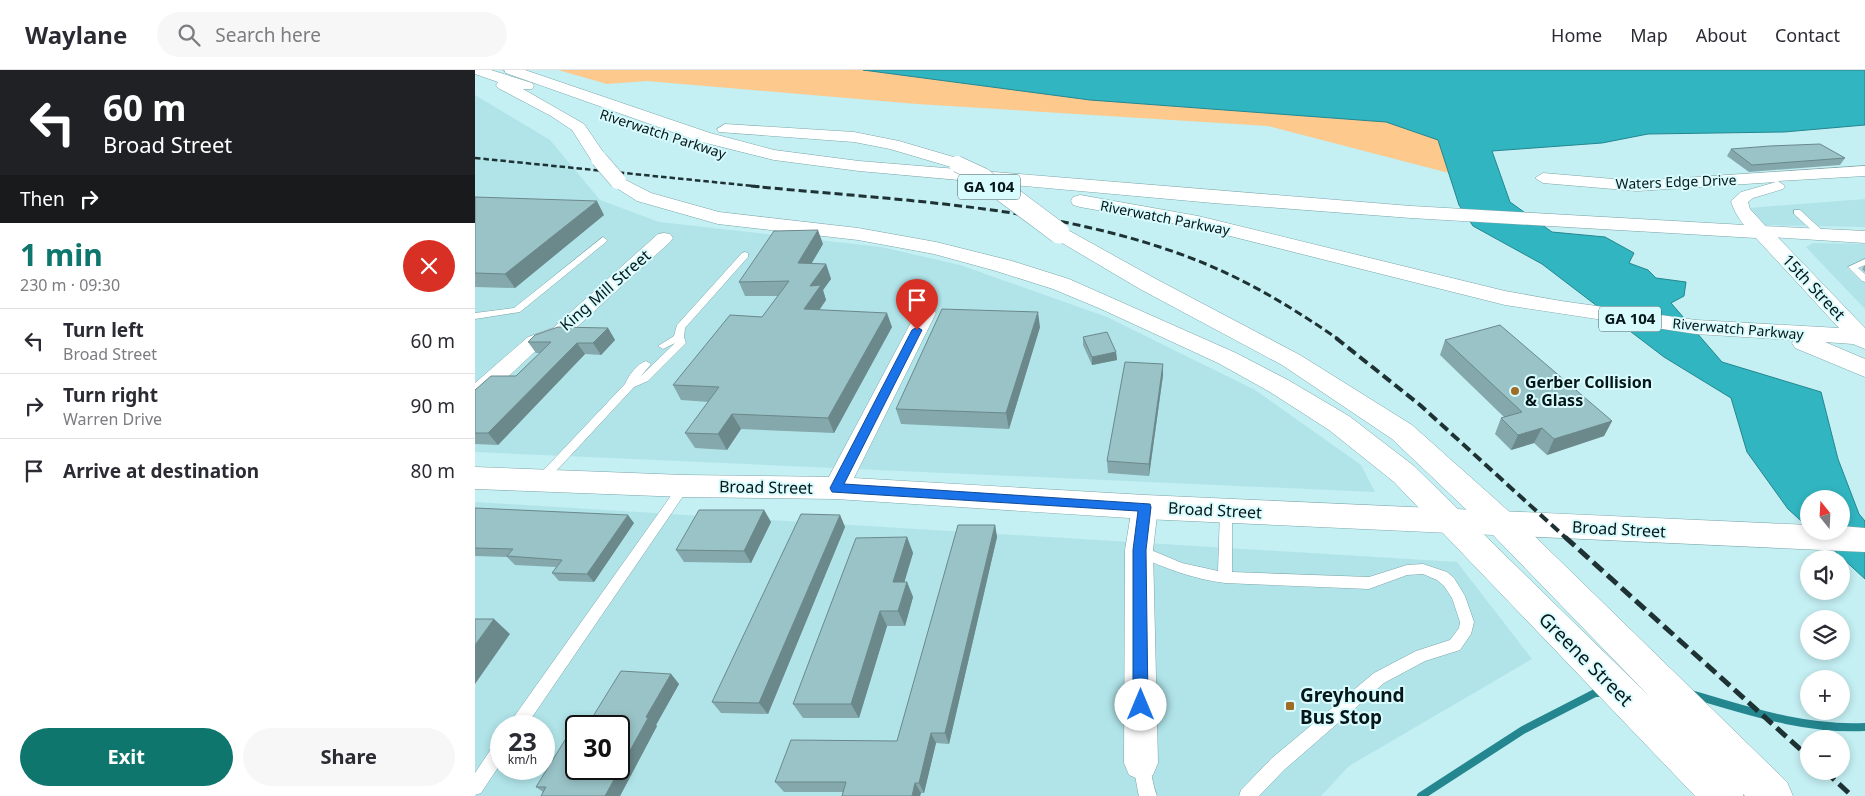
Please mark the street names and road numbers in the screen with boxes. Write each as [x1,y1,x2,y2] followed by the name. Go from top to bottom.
[598,104,729,163] street label: Riverwatch Parkway
[1615,170,1737,193] street label: Waters Edge Drive
[958,174,1020,200] road number: GA 104
[1099,196,1232,240] street label: Riverwatch Parkway
[555,244,655,336] street label: King Mill Street
[1778,249,1850,325] street label: 15th Street
[1599,306,1661,332] road number: GA 104
[1672,313,1805,344] street label: Riverwatch Parkway
[719,475,813,499] street label: Broad Street
[1167,497,1263,523] street label: Broad Street
[1571,516,1667,542] street label: Broad Street
[1533,606,1639,712] street label: Greene Street

